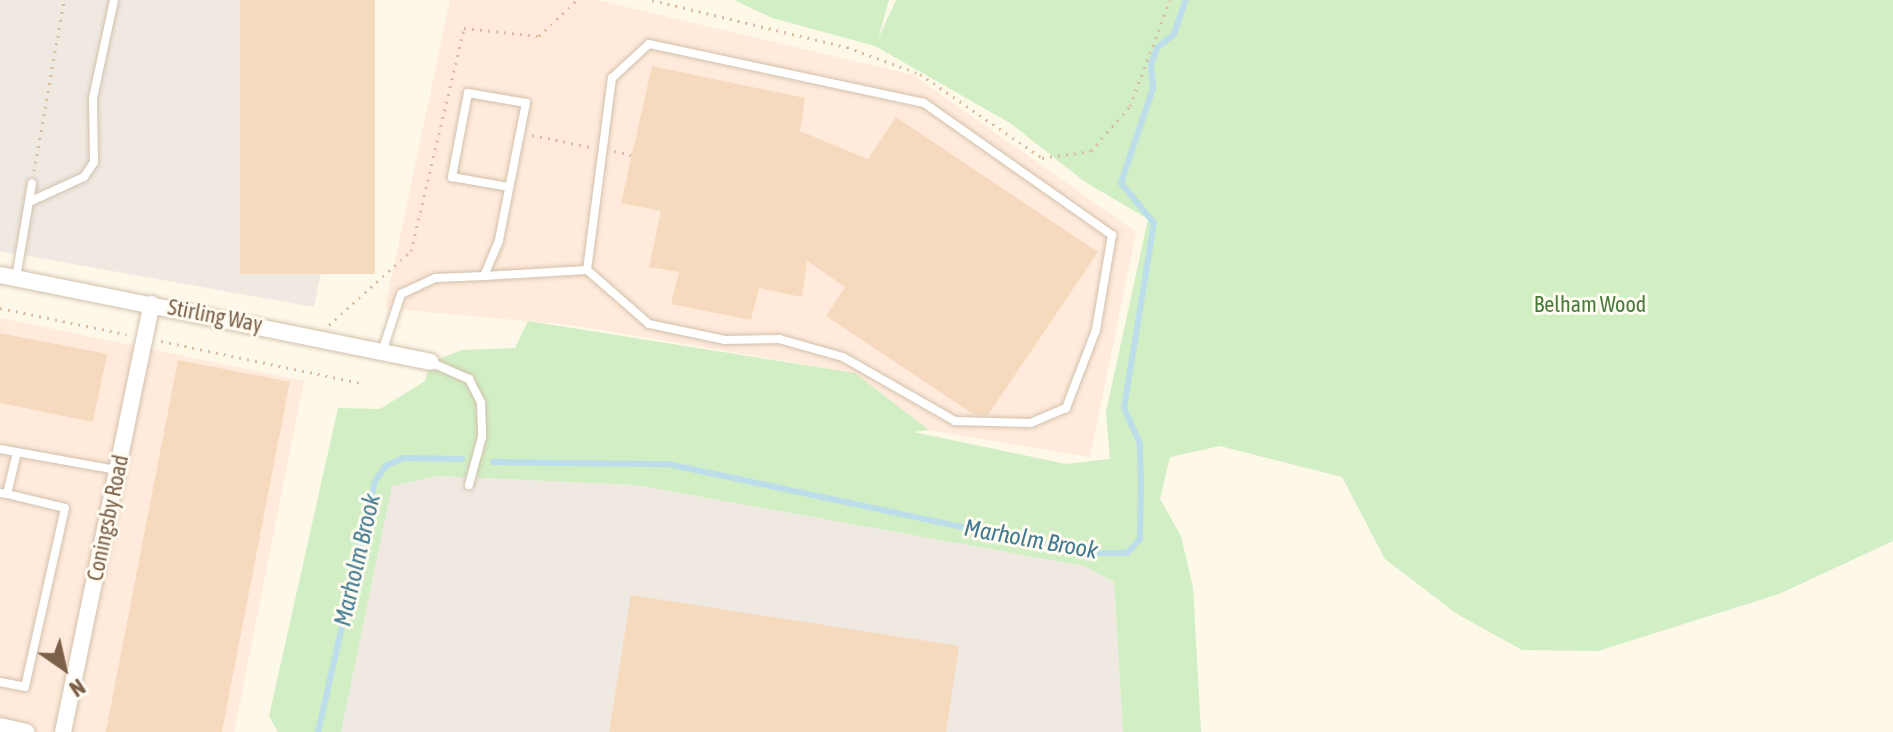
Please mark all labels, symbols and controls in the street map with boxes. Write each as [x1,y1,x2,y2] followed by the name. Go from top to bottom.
[1534,292,1646,318] park label: Belham Wood
[165,294,265,338] street label: Stirling Way
[82,453,134,583] street label: Coningsby Road
[328,491,386,629] water label: Marholm Brook
[962,513,1100,565] water label: Marholm Brook
[24,628,104,708] north arrow
[65,673,90,702] text: N

